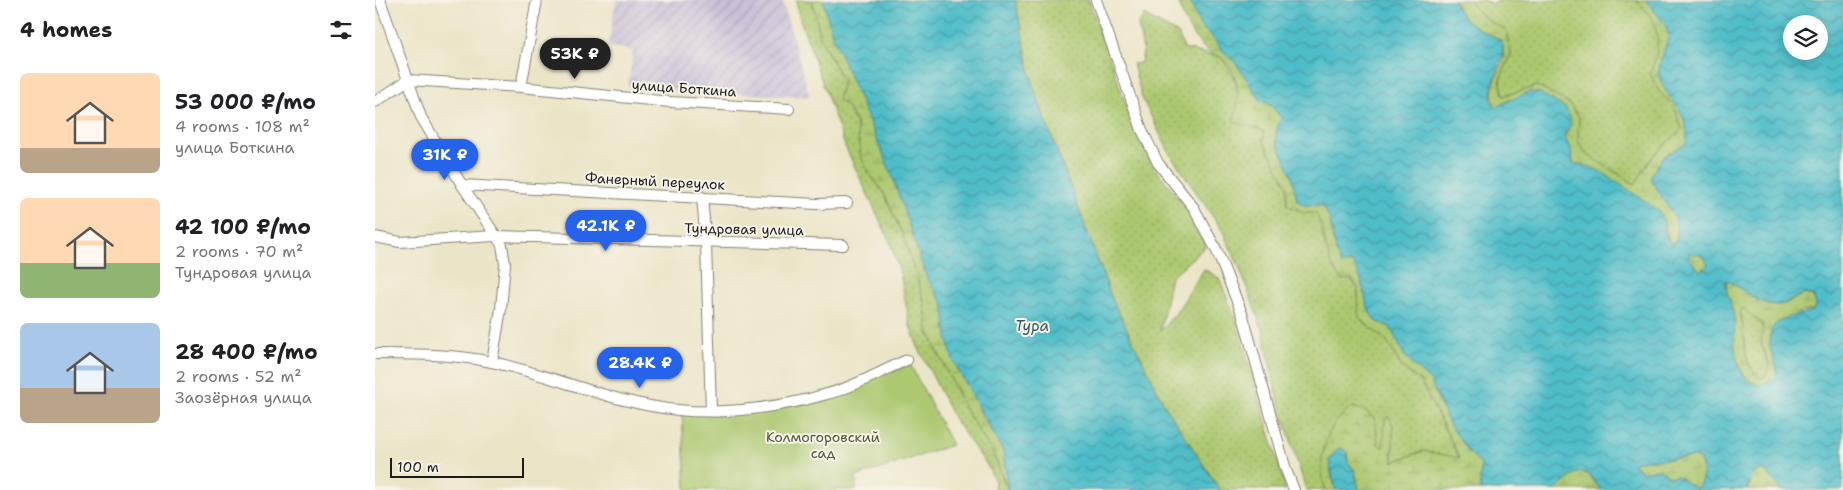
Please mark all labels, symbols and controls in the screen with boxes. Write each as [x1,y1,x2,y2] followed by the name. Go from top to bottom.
[1783,15,1828,60] map controls
[1783,15,1828,60] button: layers
[20,16,112,44] text: 4 homes
[327,16,355,44] icon: filters
[540,38,610,80] pin: 53K ₽
[551,43,599,64] text: 53K ₽
[631,75,737,101] street label: улица Боткина
[175,88,316,116] text: 53 000 ₽/mo
[60,93,120,153] icon: home
[175,116,310,137] text: 4 rooms · 108 m²
[175,137,295,158] text: улица Боткина
[410,138,480,181] pin: 31K ₽
[422,144,468,165] text: 31K ₽
[585,168,726,194] street label: Фанерный переулок
[560,210,652,252] pin: 42.1K ₽
[175,213,311,241] text: 42 100 ₽/mo
[576,215,636,236] text: 42.1K ₽
[60,218,120,278] icon: home
[684,219,804,239] street label: Тундровая улица
[175,241,303,262] text: 2 rooms · 70 m²
[175,262,312,283] text: Тундровая улица
[1015,316,1049,336] water label: Тура
[175,338,318,366] text: 28 400 ₽/mo
[60,343,120,403] icon: home
[594,346,686,389] pin: 28.4K ₽
[608,352,672,373] text: 28.4K ₽
[175,366,302,387] text: 2 rooms · 52 m²
[175,387,312,408] text: Заозёрная улица
[766,428,880,462] park label: Колмогоровский сад
[390,455,524,478] scale bar
[397,458,439,476] text: 100 m

